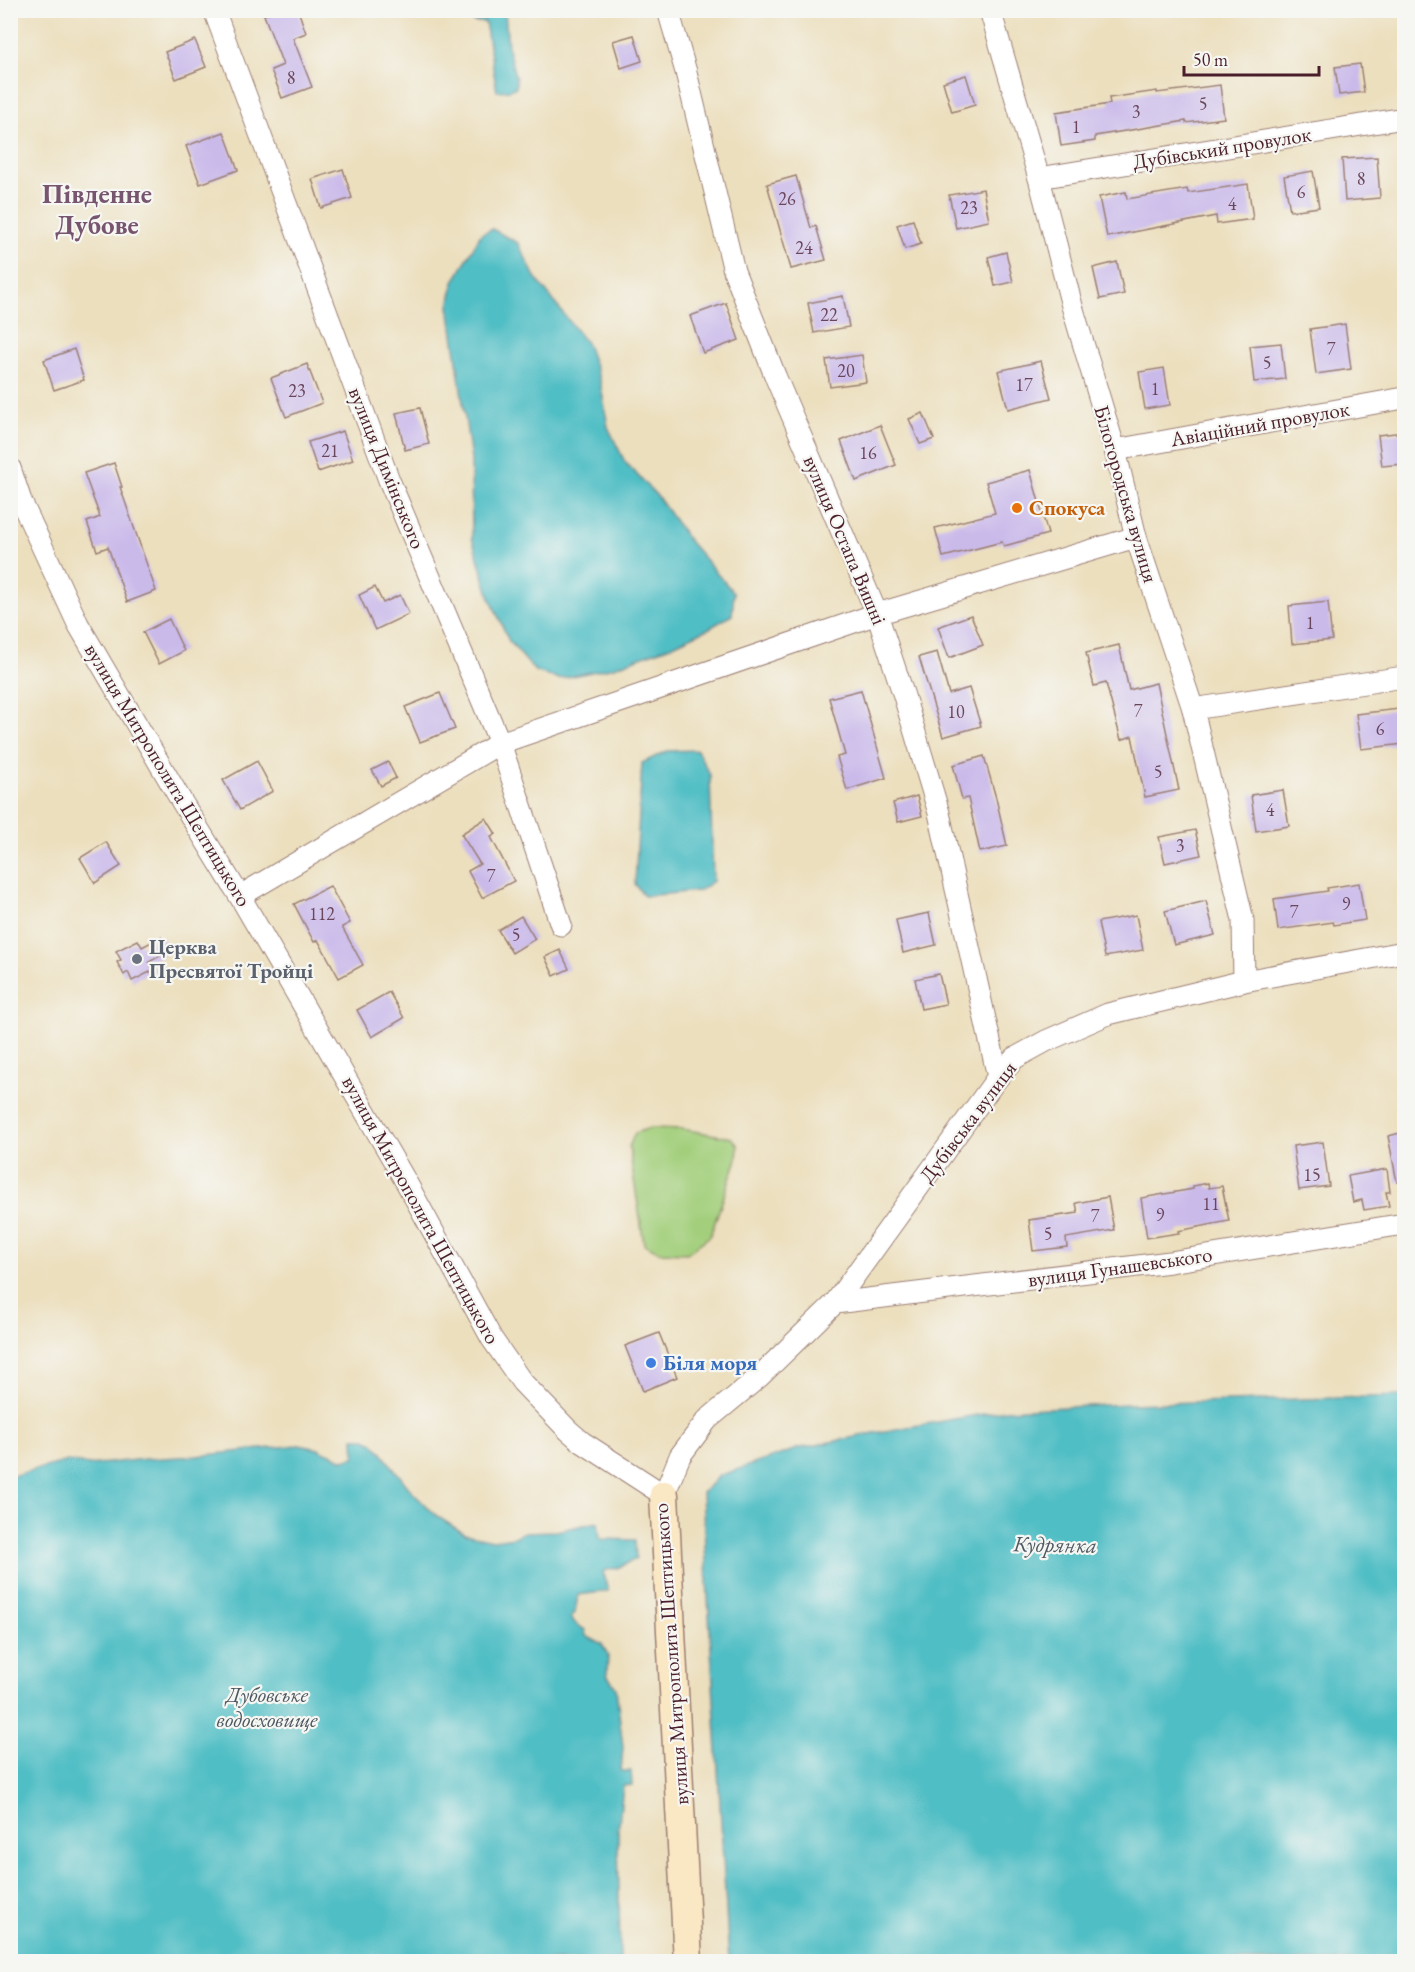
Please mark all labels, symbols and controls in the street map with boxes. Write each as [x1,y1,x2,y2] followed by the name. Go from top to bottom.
[1184,39,1319,77] scale bar
[1193,48,1228,71] text: 50 m
[287,66,295,89] house number: 8
[1199,92,1207,115] house number: 5
[1132,100,1140,123] house number: 3
[1072,115,1080,138] house number: 1
[1131,120,1313,175] street label: Дубівський провулок
[1357,167,1365,190] house number: 8
[42,176,152,242] district label: Південне Дубове
[1297,180,1306,203] house number: 6
[778,187,796,210] house number: 26
[1228,192,1237,215] house number: 4
[960,196,978,219] house number: 23
[795,236,813,259] house number: 24
[820,303,838,326] house number: 22
[1327,337,1336,360] house number: 7
[1263,351,1271,374] house number: 5
[837,359,855,382] house number: 20
[1015,373,1033,396] house number: 17
[1151,377,1159,400] house number: 1
[288,379,306,402] house number: 23
[343,383,432,553] street label: вулиця Димінського
[1167,395,1351,453] street label: Авіаційний провулок
[1088,402,1165,586] street label: Білогородська вулиця
[321,439,339,462] house number: 21
[859,441,877,464] house number: 16
[798,451,893,629] street label: вулиця Остапа Вишні
[1029,494,1106,521] place label: Спокуса
[1010,501,1024,515] marker: Спокуса
[1306,611,1314,634] house number: 1
[79,638,258,911] street label: вулиця Митрополита Шептицького
[1134,699,1143,722] house number: 7
[947,700,965,723] house number: 10
[1376,717,1385,740] house number: 6
[1154,760,1162,783] house number: 5
[1266,798,1275,821] house number: 4
[1176,834,1184,857] house number: 3
[487,864,496,887] house number: 7
[1342,892,1351,915] house number: 9
[1290,900,1299,923] house number: 7
[309,902,335,925] house number: 112
[512,923,520,946] house number: 5
[149,933,313,984] place label: Церква Пресвятої Тройці
[130,952,144,966] marker: Церква Пресвятої Тройці
[913,1056,1022,1188] street label: Дубівська вулиця
[336,1071,507,1349] street label: вулиця Митрополита Шептицького
[1303,1163,1321,1186] house number: 15
[1202,1192,1220,1215] house number: 11
[1156,1203,1165,1226] house number: 9
[1091,1204,1100,1227] house number: 7
[1044,1222,1052,1245] house number: 5
[1026,1240,1214,1293] street label: вулиця Гунашевського
[663,1349,757,1376] place label: Біля моря
[644,1356,658,1370] marker: Біля моря
[646,1502,695,1806] street label: вулиця Митрополита Шептицького
[1012,1529,1097,1560] water label: Кудрянка
[216,1680,318,1734] water label: Дубовське водосховище

